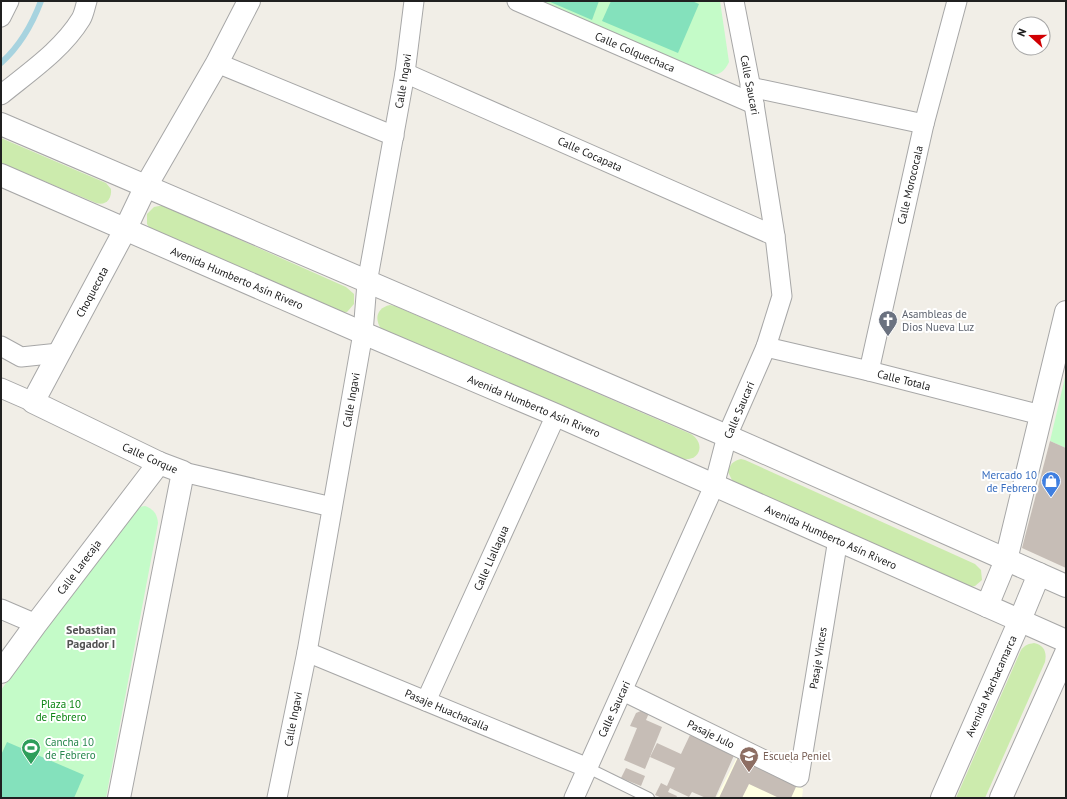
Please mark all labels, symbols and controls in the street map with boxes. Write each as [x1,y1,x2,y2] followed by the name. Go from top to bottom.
[1011,16,1051,56] north arrow
[1014,27,1029,38] text: N
[593,29,677,75] street label: Calle Colquechaca
[392,53,414,109] street label: Calle Ingavi
[737,54,763,116] street label: Calle Saucari
[555,134,625,174] street label: Calle Cocapata
[894,144,926,226] street label: Calle Morococala
[168,244,306,312] street label: Avenida Humberto Asín Rivero
[73,264,111,320] street label: Choquecota
[902,307,974,334] place label: Asambleas de Dios Nueva Luz
[877,309,899,337] church icon: Asambleas de Dios Nueva Luz
[876,367,932,393] street label: Calle Totala
[339,371,363,428] street label: Calle Ingavi
[465,372,603,440] street label: Avenida Humberto Asín Rivero
[721,379,757,441] street label: Calle Saucari
[120,440,180,477] street label: Calle Corque
[982,468,1037,495] place label: Mercado 10 de Febrero
[1040,470,1062,498] shop icon: Mercado 10 de Febrero
[763,502,899,572] street label: Avenida Humberto Asín Rivero
[470,523,512,593] street label: Calle Llallagua
[54,537,104,597] street label: Calle Larecaja
[66,622,116,651] district label: Sebastian Pagador I
[806,626,830,690] street label: Pasaje Vinces
[962,633,1020,739] street label: Avenida Machacamarca
[595,678,633,740] street label: Calle Saucari
[403,686,491,734] street label: Pasaje Huachacalla
[281,690,305,747] street label: Calle Ingavi
[36,697,86,724] park label: Plaza 10 de Febrero
[685,717,737,752] street label: Pasaje Julo
[45,735,96,762] place label: Cancha 10 de Febrero
[20,737,42,765] sports icon: Cancha 10 de Febrero
[738,745,760,773] school or university icon: Escuela Peniel
[763,749,832,763] place label: Escuela Peniel

